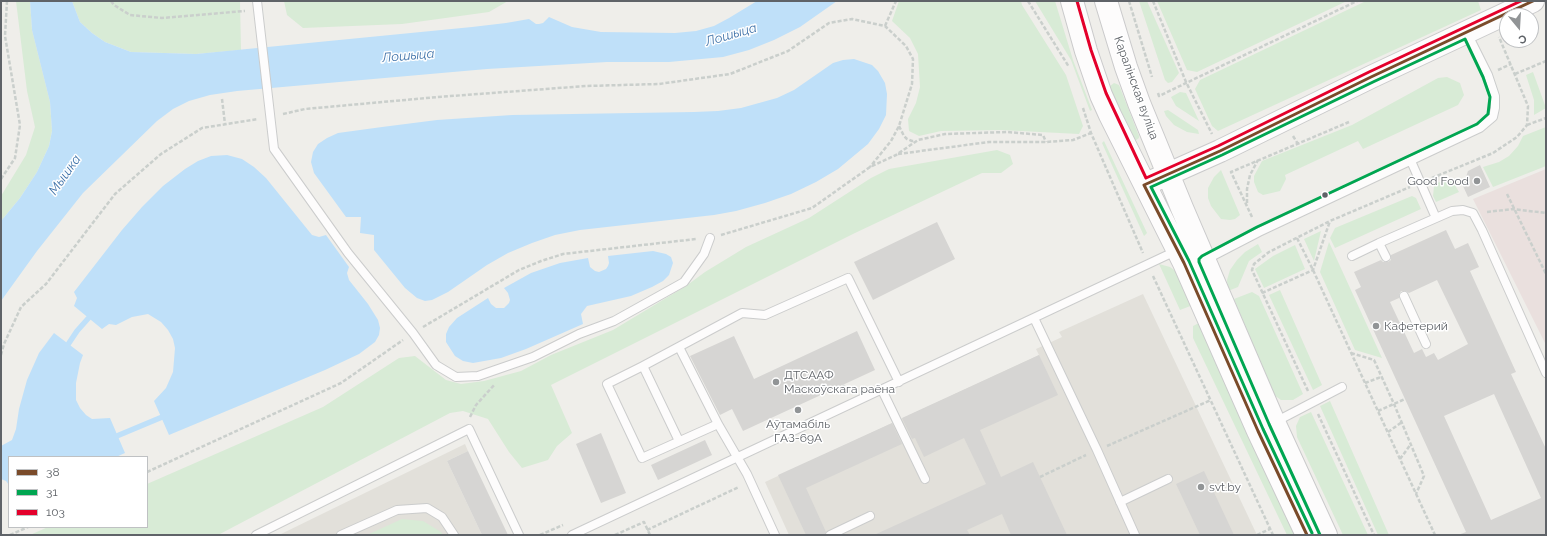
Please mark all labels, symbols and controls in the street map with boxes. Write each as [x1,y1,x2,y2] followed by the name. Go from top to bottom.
[1499,8,1539,48] north arrow
[703,20,759,50] water label: Лошыца
[1517,32,1528,46] text: С
[1111,34,1161,142] street label: Каралінская вуліца
[381,46,435,66] water label: Лошыца
[46,152,84,198] water label: Мышка
[1407,174,1469,188] place label: Good Food
[1472,176,1482,186] marker: Good Food
[1320,190,1330,200] unlabelled marker
[1384,319,1448,333] place label: Кафетерий
[1371,321,1381,331] marker: Кафетерий
[784,368,895,396] place label: ДТСААФ Маскоўскага раёна
[771,377,781,387] marker: ДТСААФ Маскоўскага раёна
[793,405,803,415] marker: Аўтамабіль ГАЗ-69А
[766,417,830,445] place label: Аўтамабіль ГАЗ-69А
[8,456,148,528] legend
[46,465,60,479] text: 38
[1209,480,1241,494] place label: svt.by
[1196,482,1206,492] marker: svt.by
[46,485,58,499] text: 31
[46,505,65,519] text: 103

